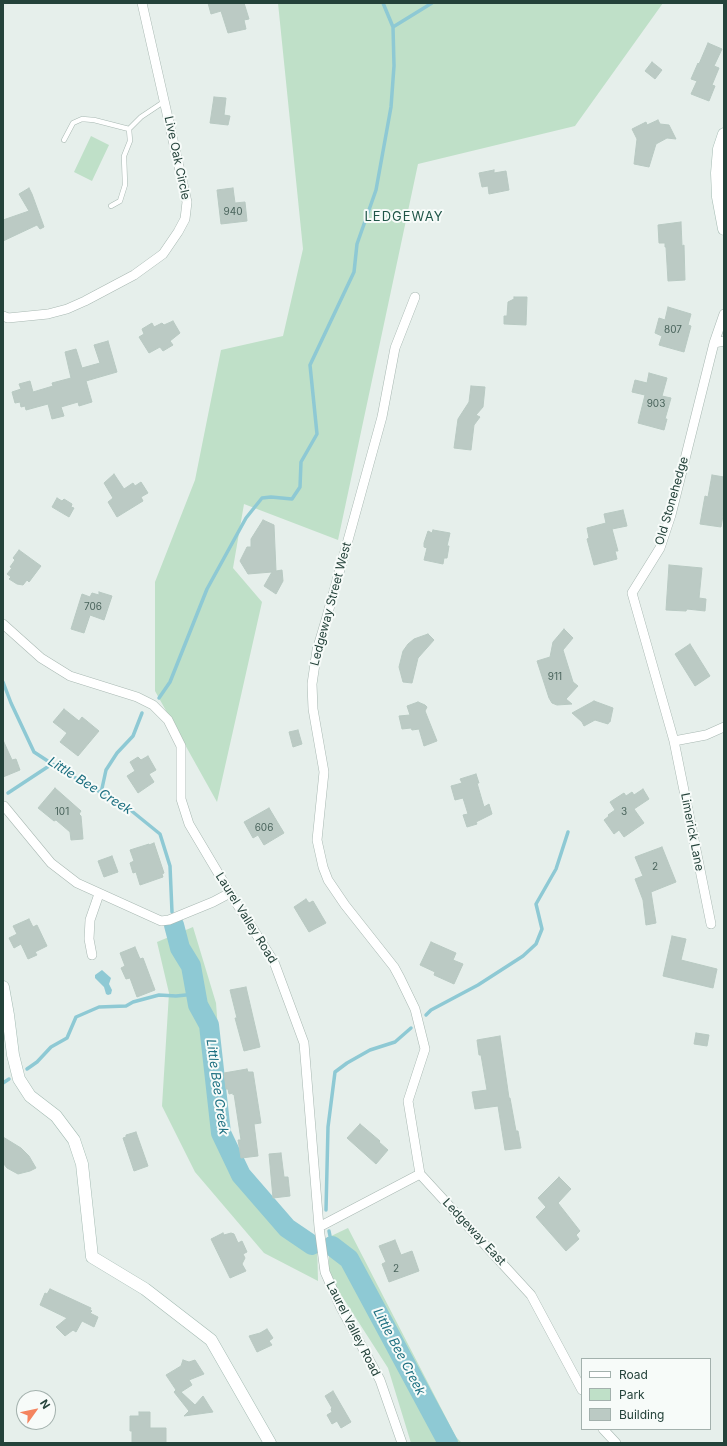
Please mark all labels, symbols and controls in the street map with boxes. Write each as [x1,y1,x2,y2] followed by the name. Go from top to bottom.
[161,115,193,201] street label: Live Oak Circle
[224,206,242,218] house number: 940
[365,209,443,225] district label: LEDGEWAY
[664,324,682,336] house number: 807
[647,398,665,410] house number: 903
[652,455,692,547] street label: Old Stonehedge
[308,541,354,667] street label: Ledgeway Street West
[84,601,102,613] house number: 706
[548,671,562,683] house number: 911
[45,754,135,818] water label: Little Bee Creek
[677,792,707,872] street label: Limerick Lane
[55,806,69,818] house number: 101
[621,806,627,818] house number: 3
[255,822,273,834] house number: 606
[652,861,658,873] house number: 2
[212,870,280,966] street label: Laurel Valley Road
[203,1038,231,1136] water label: Little Bee Creek
[439,1196,509,1268] street label: Ledgeway East
[393,1263,399,1275] house number: 2
[323,1279,383,1379] street label: Laurel Valley Road
[369,1306,429,1398] water label: Little Bee Creek
[581,1358,711,1430] legend
[619,1367,648,1382] text: Road
[619,1387,645,1402] text: Park
[16,1390,56,1430] north arrow
[37,1397,53,1411] text: N
[619,1407,664,1422] text: Building

